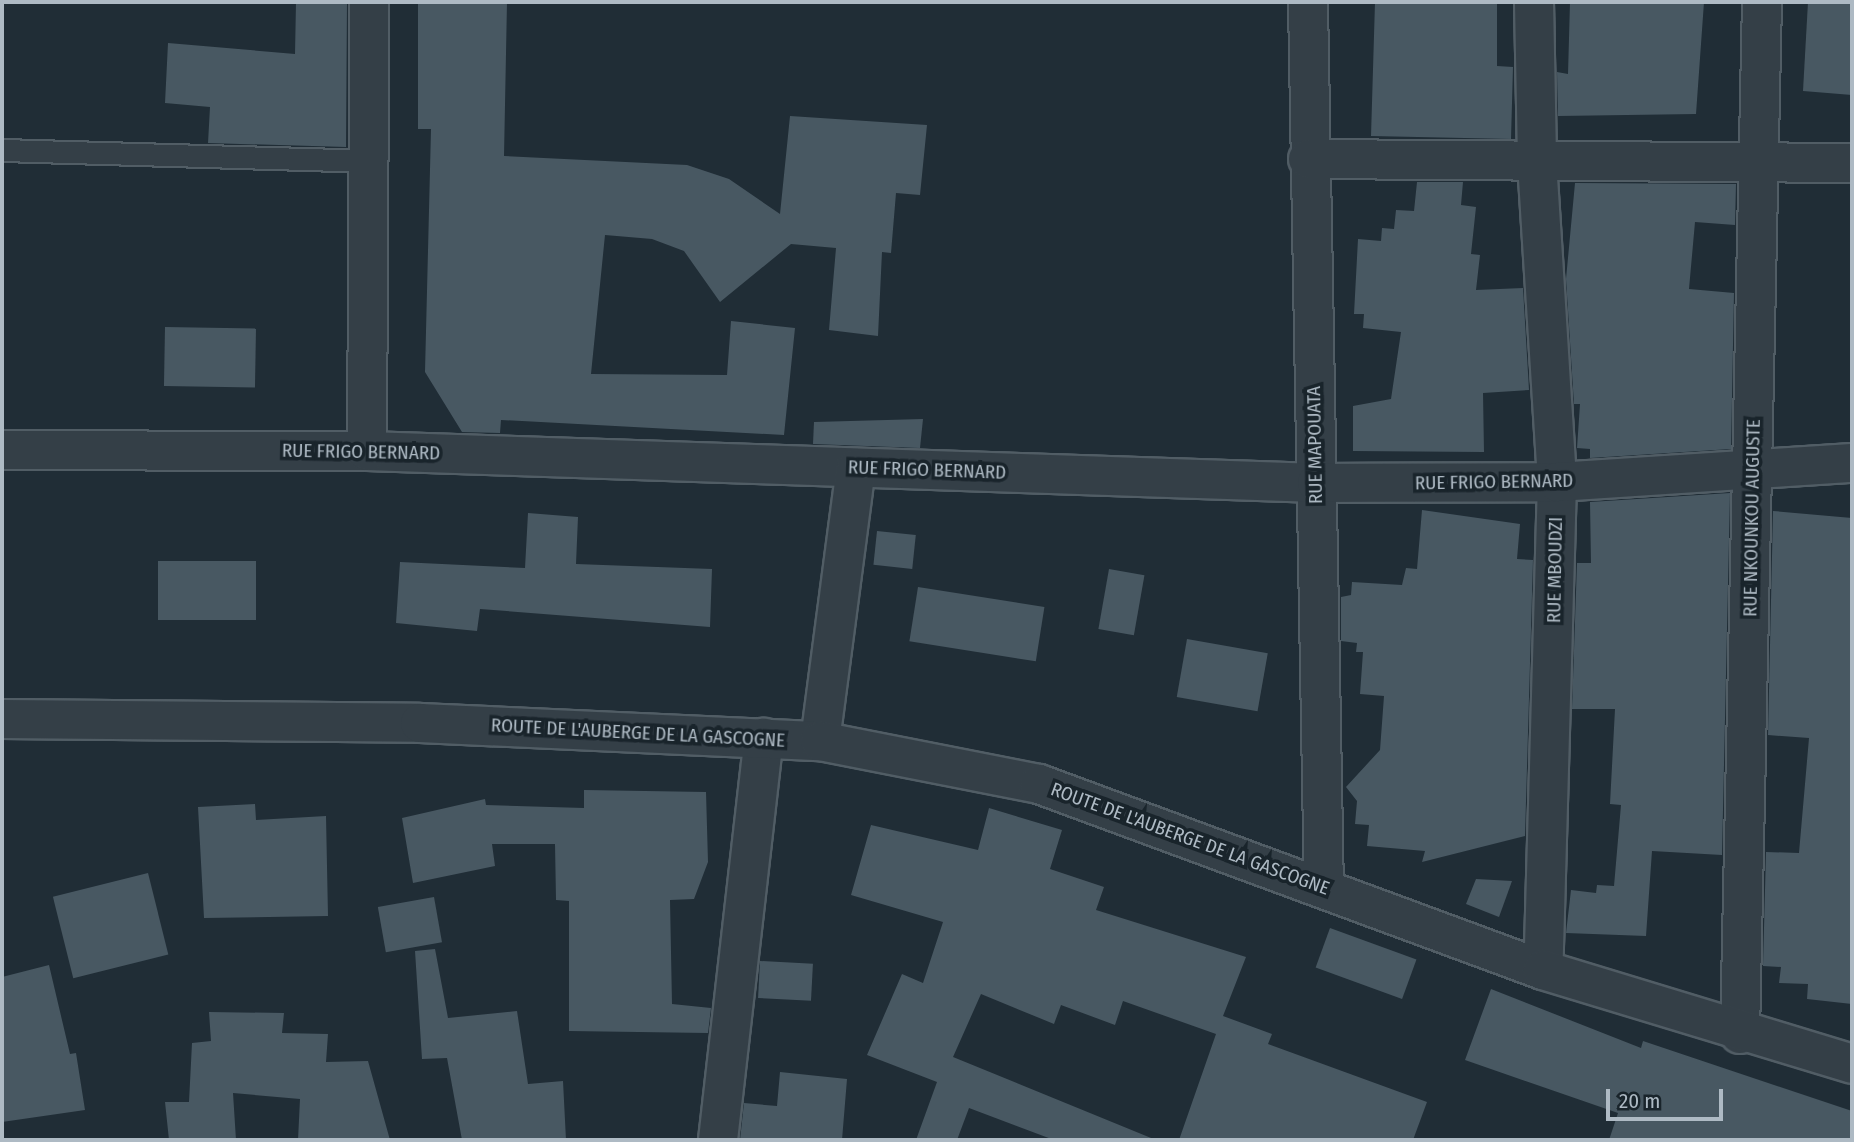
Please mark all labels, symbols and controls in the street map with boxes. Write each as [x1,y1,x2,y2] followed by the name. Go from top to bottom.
[1303,386,1327,504] street label: RUE MAPOUATA
[1739,419,1765,617] street label: RUE NKOUNKOU AUGUSTE
[282,439,440,465] street label: RUE FRIGO BERNARD
[848,456,1006,484] street label: RUE FRIGO BERNARD
[1415,469,1573,495] street label: RUE FRIGO BERNARD
[1543,517,1567,623] street label: RUE MBOUDZI
[490,714,786,752] street label: ROUTE DE L'AUBERGE DE LA GASCOGNE
[1048,778,1332,900] street label: ROUTE DE L'AUBERGE DE LA GASCOGNE
[1609,1076,1726,1120] scale bar
[1619,1088,1660,1114] text: 20 m

